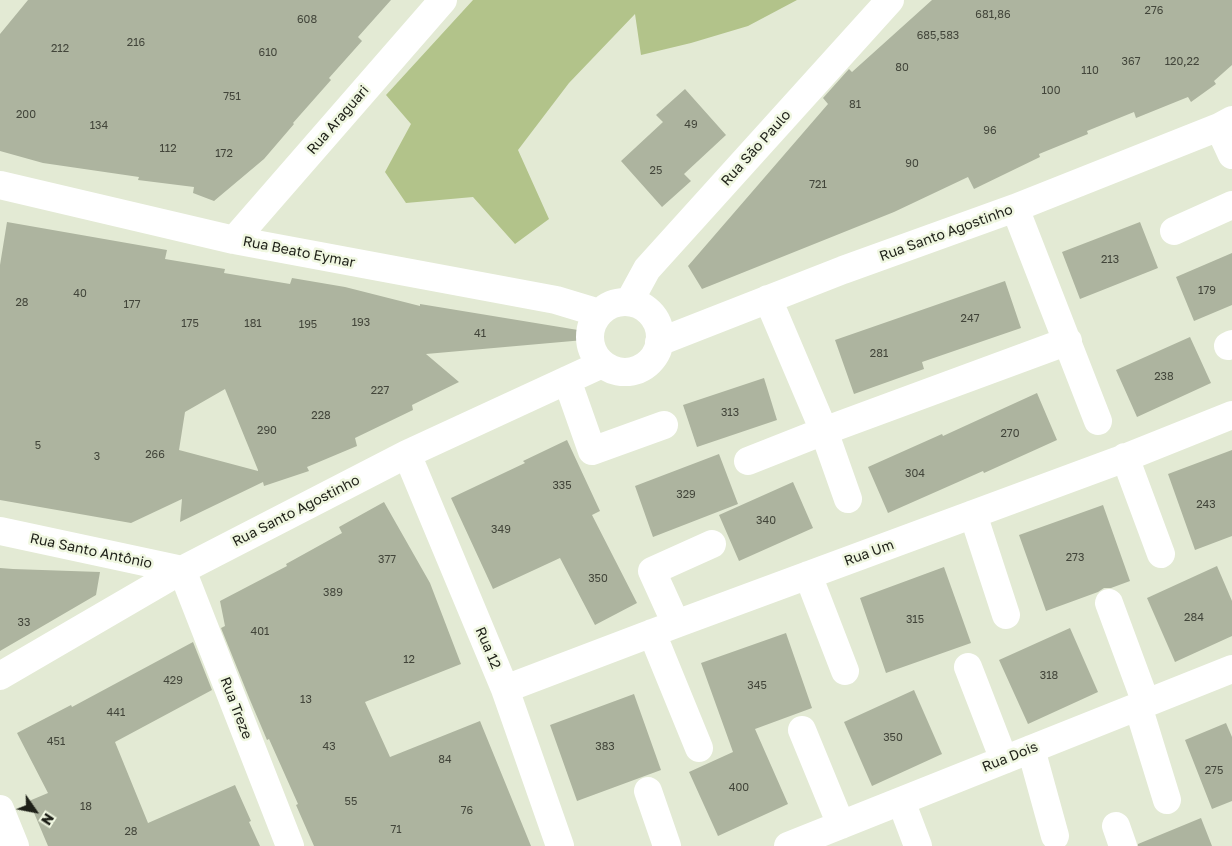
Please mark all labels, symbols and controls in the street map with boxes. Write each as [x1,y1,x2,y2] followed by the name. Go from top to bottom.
[1145,4,1163,18] house number: 276
[975,8,1011,22] house number: 681,86
[297,13,317,27] house number: 608
[917,29,959,43] house number: 685,583
[127,36,145,50] house number: 216
[51,42,69,56] house number: 212
[259,46,277,60] house number: 610
[1122,55,1140,69] house number: 367
[1165,55,1199,69] house number: 120,22
[895,61,909,75] house number: 80
[1081,64,1099,78] house number: 110
[303,82,373,158] street label: Rua Araguari
[1042,84,1060,98] house number: 100
[223,90,241,104] house number: 751
[849,98,861,112] house number: 81
[718,107,794,189] street label: Rua São Paulo
[16,108,36,122] house number: 200
[684,118,698,132] house number: 49
[90,119,108,133] house number: 134
[983,124,997,138] house number: 96
[159,142,177,156] house number: 112
[215,147,233,161] house number: 172
[905,157,919,171] house number: 90
[650,164,662,178] house number: 25
[809,178,827,192] house number: 721
[877,201,1015,265] street label: Rua Santo Agostinho
[241,233,357,271] street label: Rua Beato Eymar
[1101,253,1119,267] house number: 213
[1198,284,1216,298] house number: 179
[73,287,87,301] house number: 40
[15,296,29,310] house number: 28
[124,298,140,312] house number: 177
[961,312,979,326] house number: 247
[352,316,370,330] house number: 193
[181,317,199,331] house number: 175
[244,317,262,331] house number: 181
[299,318,317,332] house number: 195
[474,327,486,341] house number: 41
[870,347,888,361] house number: 281
[1154,370,1174,384] house number: 238
[371,384,389,398] house number: 227
[721,406,739,420] house number: 313
[311,409,331,423] house number: 228
[257,424,277,438] house number: 290
[1000,427,1020,441] house number: 270
[35,439,41,453] house number: 5
[145,448,165,462] house number: 266
[94,450,100,464] house number: 3
[905,467,925,481] house number: 304
[230,472,362,550] street label: Rua Santo Agostinho
[552,479,572,493] house number: 335
[676,488,696,502] house number: 329
[1196,498,1216,512] house number: 243
[756,514,776,528] house number: 340
[491,523,511,537] house number: 349
[28,530,154,572] street label: Rua Santo Antônio
[842,536,896,570] street label: Rua Um
[1066,551,1084,565] house number: 273
[378,553,396,567] house number: 377
[588,572,608,586] house number: 350
[323,586,343,600] house number: 389
[1184,611,1204,625] house number: 284
[906,613,924,627] house number: 315
[18,616,30,630] house number: 33
[472,624,504,672] street label: Rua 12
[251,625,269,639] house number: 401
[403,653,415,667] house number: 12
[1040,669,1058,683] house number: 318
[163,674,183,688] house number: 429
[216,675,256,741] street label: Rua Treze
[747,679,767,693] house number: 345
[300,693,312,707] house number: 13
[107,706,125,720] house number: 441
[883,731,903,745] house number: 350
[47,735,65,749] house number: 451
[980,738,1040,776] street label: Rua Dois
[322,740,336,754] house number: 43
[595,740,615,754] house number: 383
[438,753,452,767] house number: 84
[1205,764,1223,778] house number: 275
[729,781,749,795] house number: 400
[10,786,60,836] north arrow
[345,795,357,809] house number: 55
[80,800,92,814] house number: 18
[461,804,473,818] house number: 76
[38,810,58,829] text: N
[390,823,402,837] house number: 71
[124,825,138,839] house number: 28

